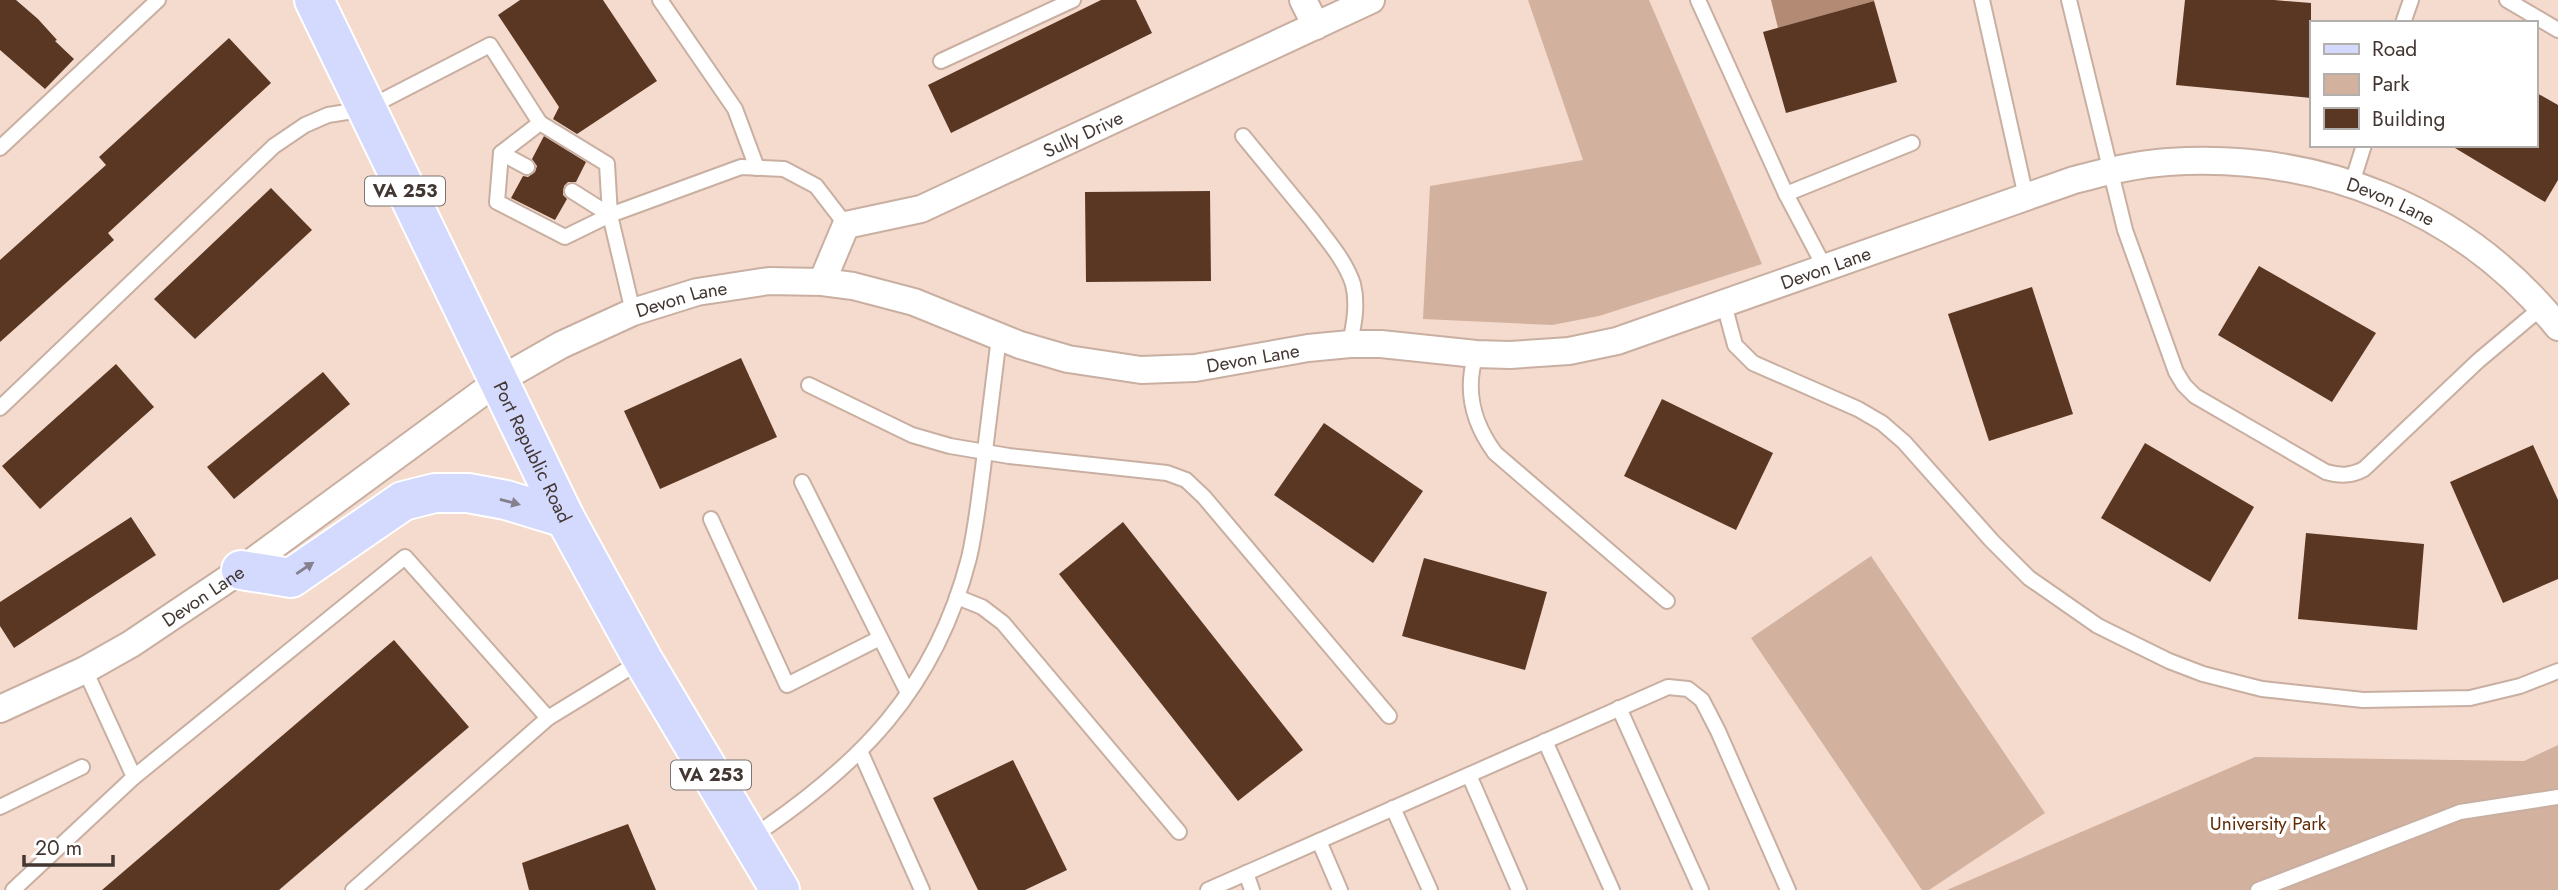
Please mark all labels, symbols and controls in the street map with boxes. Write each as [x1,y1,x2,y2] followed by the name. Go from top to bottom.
[2310,21,2537,147] legend
[2372,34,2417,64] text: Road
[2372,69,2410,99] text: Park
[1039,104,1128,165] street label: Sully Drive
[2372,104,2445,134] text: Building
[2343,171,2440,233] street label: Devon Lane
[365,176,445,206] road number: VA 253
[1777,240,1875,296] street label: Devon Lane
[632,275,729,324] street label: Devon Lane
[1204,337,1302,380] street label: Devon Lane
[487,377,578,527] street label: Port Republic Road
[499,497,521,508] one-way arrow
[157,558,250,634] street label: Devon Lane
[296,561,314,575] one-way arrow
[671,760,751,790] road number: VA 253
[2210,810,2327,837] park label: University Park
[24,824,114,868] scale bar
[35,833,82,863] text: 20 m

